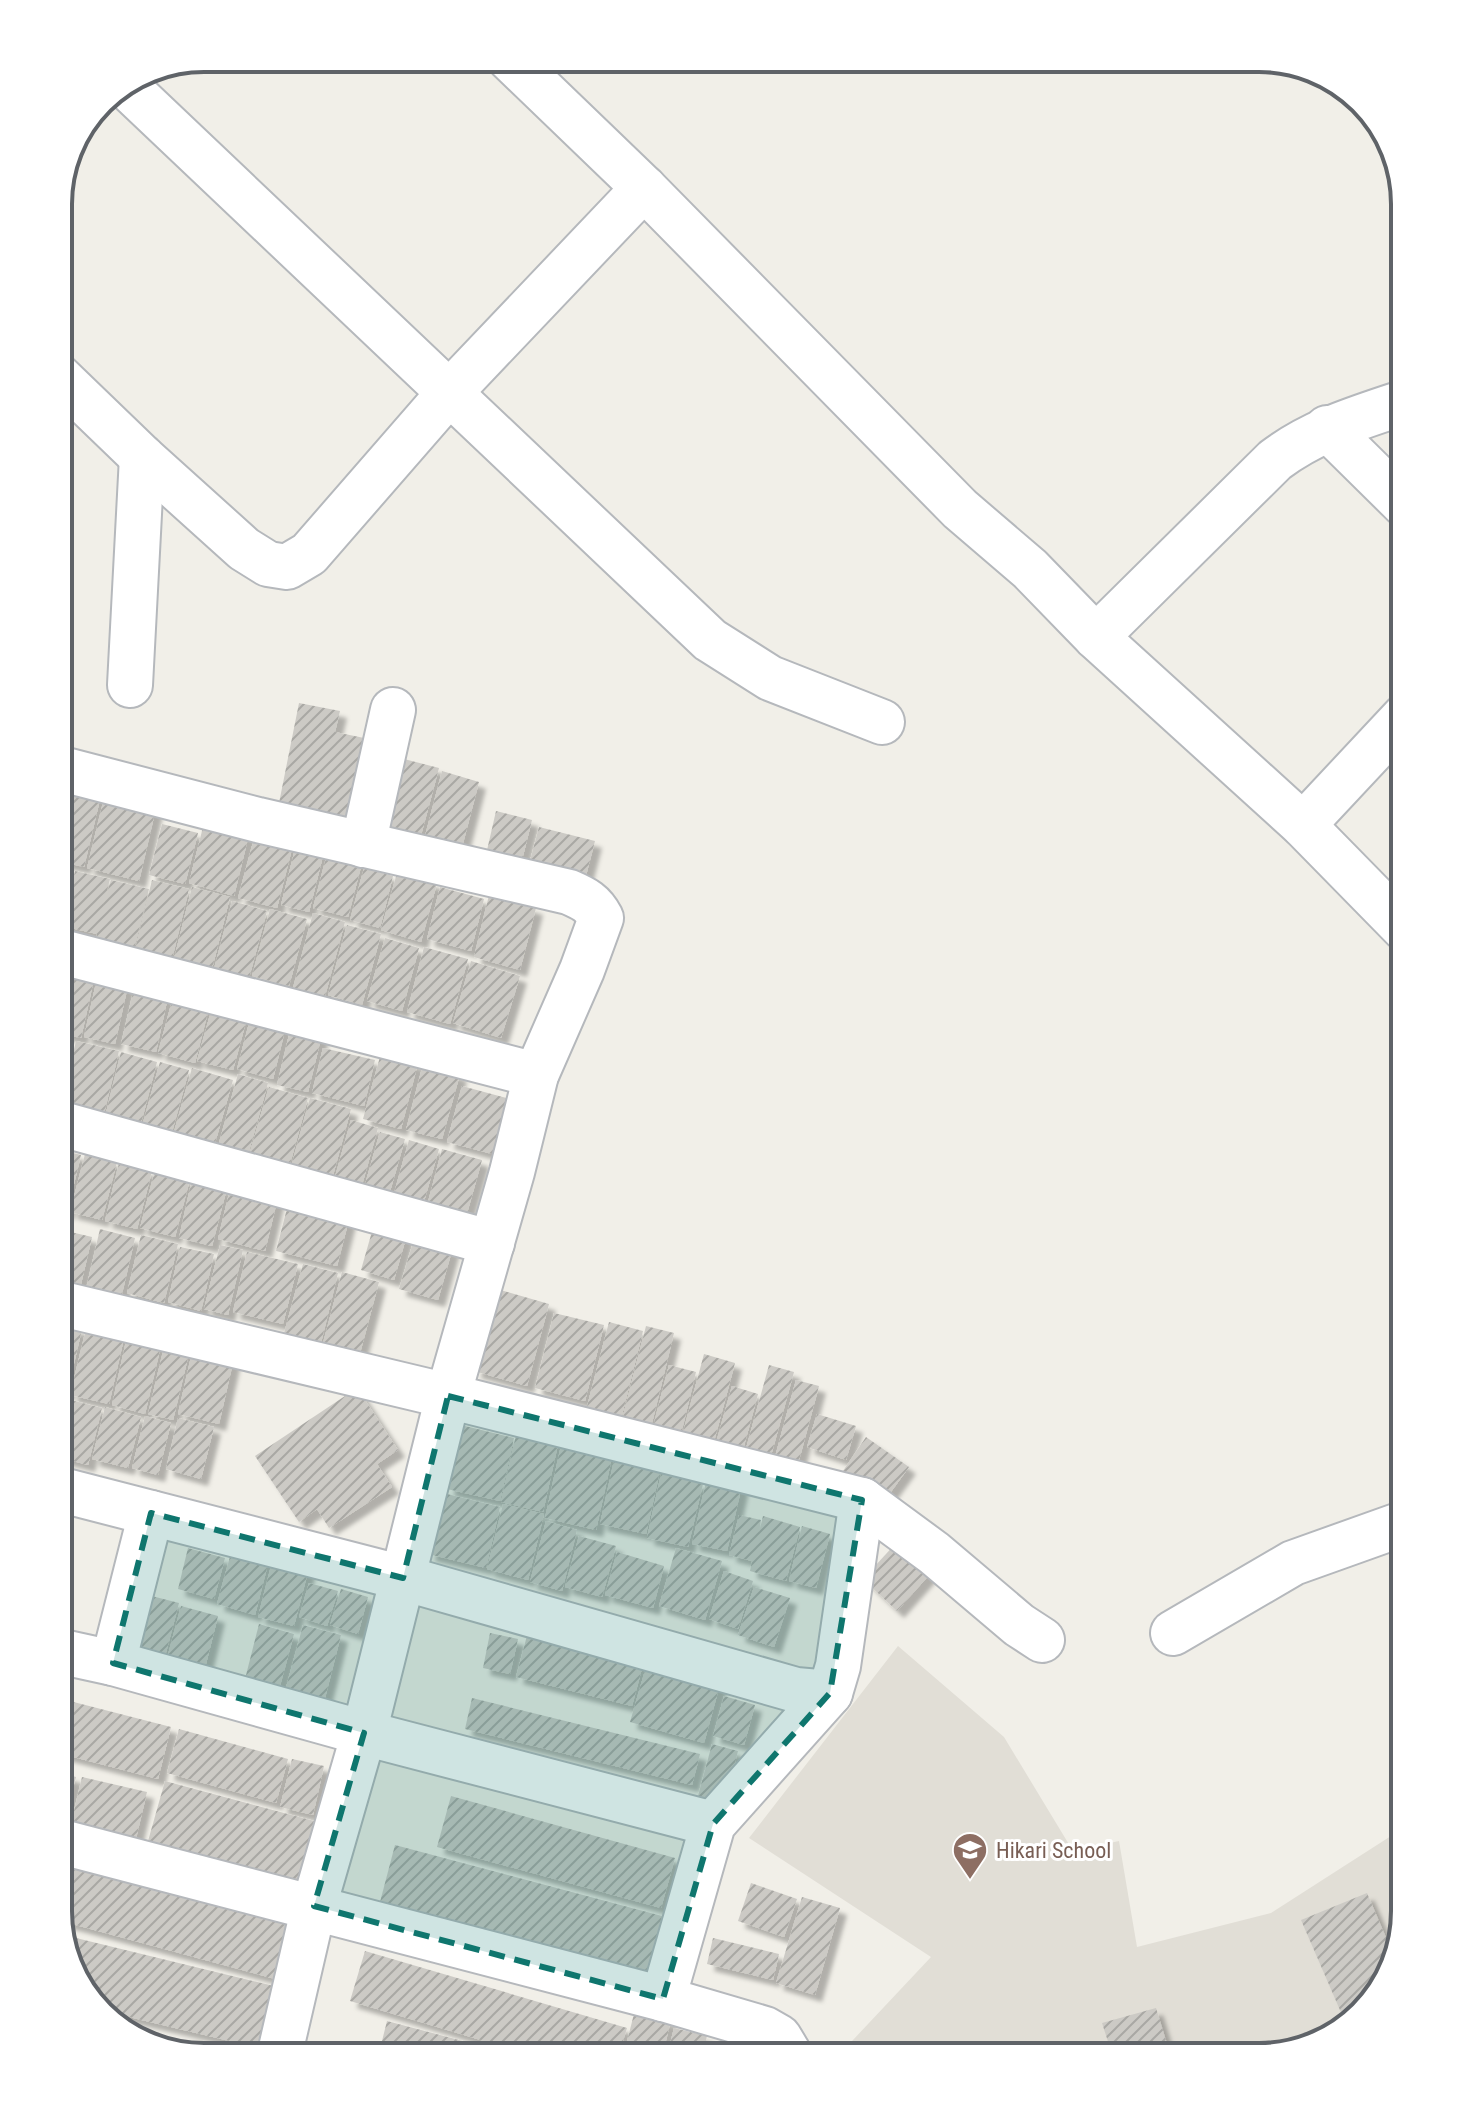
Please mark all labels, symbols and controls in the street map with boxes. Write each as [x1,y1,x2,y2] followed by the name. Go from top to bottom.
[951,1831,989,1881] school or university icon: Hikari School
[996,1838,1111,1863] place label: Hikari School

